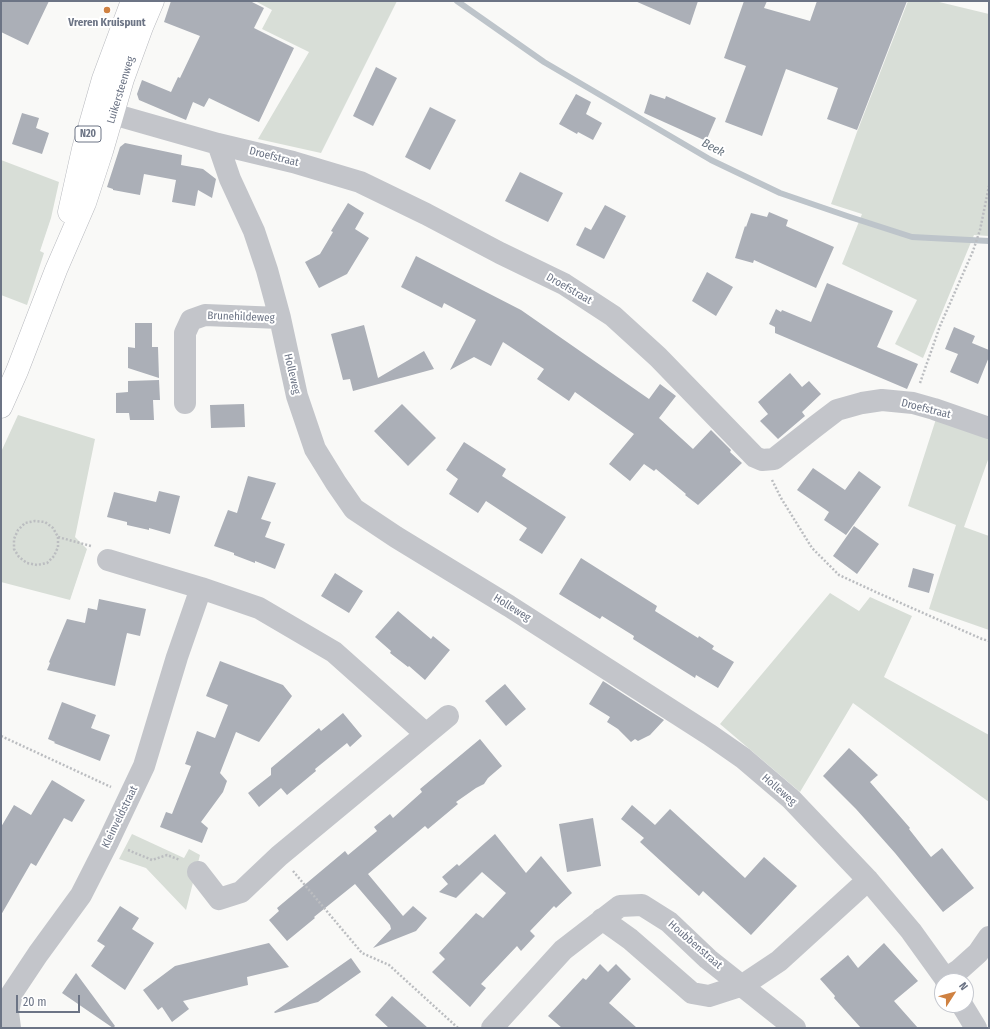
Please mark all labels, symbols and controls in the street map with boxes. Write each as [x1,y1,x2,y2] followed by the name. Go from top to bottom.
[102,5,112,15] marker: Vreren Kruispunt
[68,16,146,30] place label: Vreren Kruispunt
[104,55,138,125] street label: Luikersteenweg
[75,126,101,142] road number: N20
[699,136,727,160] water label: Beek
[248,144,300,170] street label: Droefstraat
[544,271,594,307] street label: Droefstraat
[207,309,275,325] street label: Brunehildeweg
[281,352,303,396] street label: Holleweg
[900,396,952,422] street label: Droefstraat
[491,591,533,625] street label: Holleweg
[759,771,799,809] street label: Holleweg
[99,784,141,850] street label: Kleinveldstraat
[665,918,725,972] street label: Houbbenstraat
[934,973,974,1013] north arrow
[956,980,971,993] text: N
[18,987,82,1013] scale bar
[23,995,47,1009] text: 20 m

